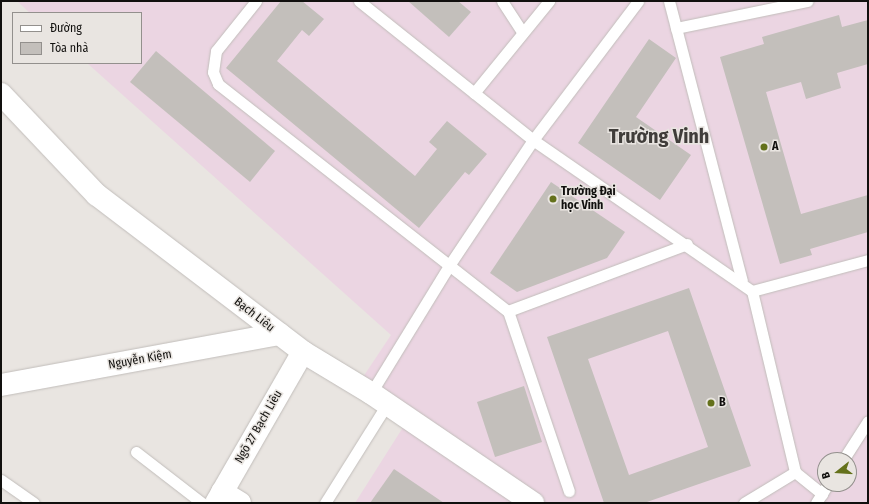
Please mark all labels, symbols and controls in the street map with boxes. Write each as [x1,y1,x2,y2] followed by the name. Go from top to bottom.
[12,12,142,64] legend
[50,21,82,35] text: Đường
[50,41,88,55] text: Tòa nhà
[609,124,709,148] district label: Trường Vinh
[772,140,779,154] place label: A
[759,142,769,152] marker: A
[561,185,616,213] place label: Trường Đại học Vinh
[548,194,558,204] marker: Trường Đại học Vinh
[231,295,277,335] street label: Bạch Liêu
[107,347,173,373] street label: Nguyễn Kiệm
[232,388,286,466] street label: Ngõ 27 Bạch Liêu
[719,396,726,410] place label: B
[706,398,716,408] marker: B
[817,452,857,492] north arrow
[819,471,833,480] text: B

